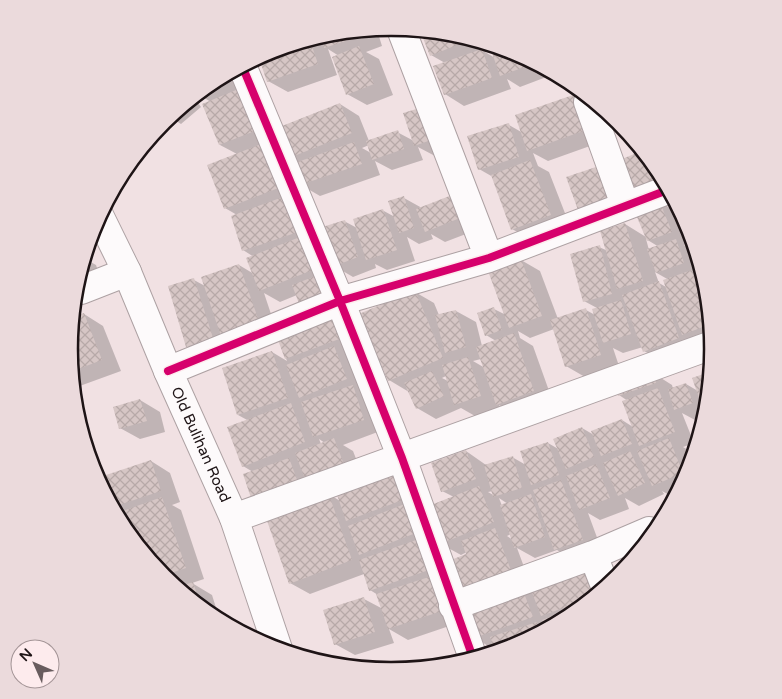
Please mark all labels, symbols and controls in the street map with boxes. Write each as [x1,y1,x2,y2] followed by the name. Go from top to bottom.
[167,384,235,505] street label: Old Bulihan Road
[10,639,60,689] north arrow
[16,645,36,665] text: N

